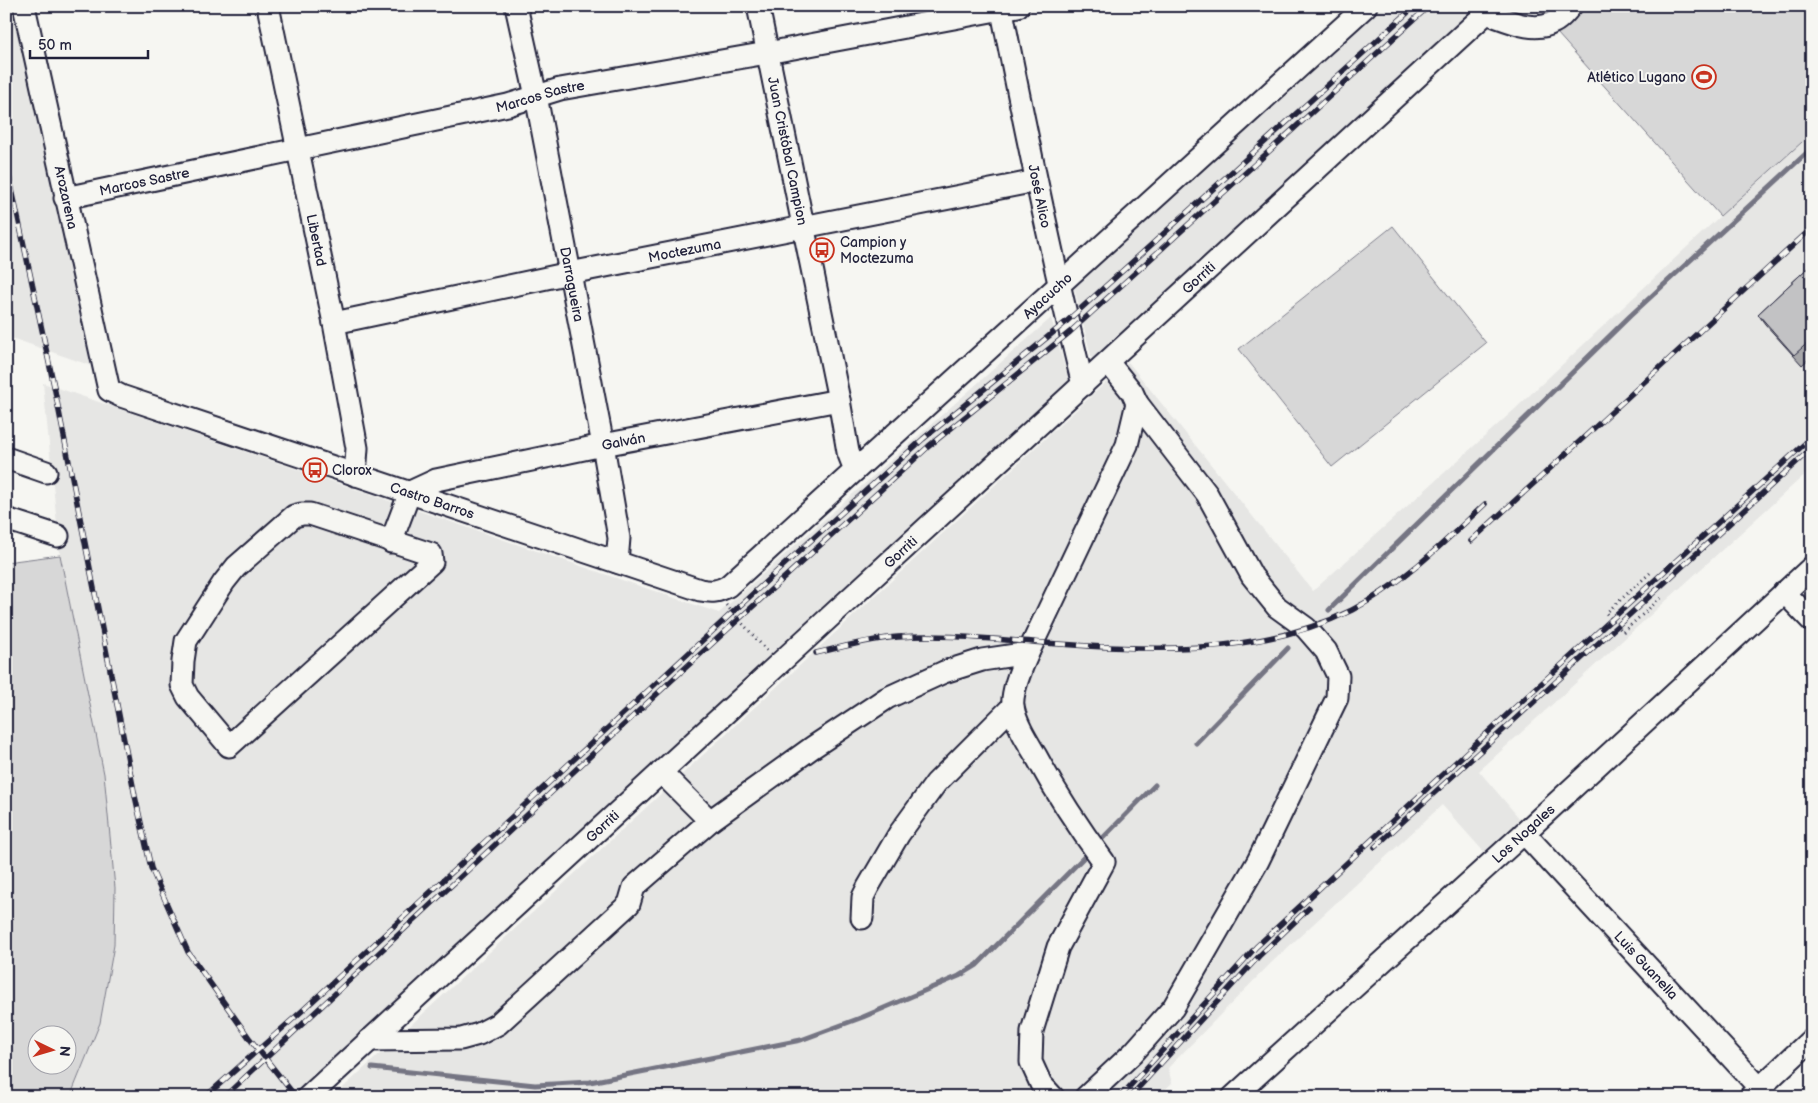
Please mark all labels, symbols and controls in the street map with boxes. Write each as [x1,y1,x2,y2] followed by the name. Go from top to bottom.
[30,28,148,60] scale bar
[38,36,72,55] text: 50 m
[1691,64,1717,90] sports icon: Atlético Lugano
[1587,69,1686,86] place label: Atlético Lugano
[764,75,811,227] street label: Juan Cristóbal Campion
[494,76,586,116] street label: Marcos Sastre
[1025,163,1055,229] street label: José Alico
[51,164,82,231] street label: Arozarena
[98,164,191,199] street label: Marcos Sastre
[303,212,330,267] street label: Libertad
[840,234,914,267] place label: Campion y Moctezuma
[647,235,722,266] street label: Moctezuma
[809,237,835,263] bus stop icon: Campion y Moctezuma
[557,245,588,323] street label: Darragueira
[1178,258,1219,297] street label: Gorriti
[1019,269,1076,322] street label: Ayacucho
[600,429,647,454] street label: Galván
[302,457,328,483] bus stop icon: Clorox
[332,462,372,479] place label: Clorox
[388,478,477,522] street label: Castro Barros
[880,532,921,572] street label: Gorriti
[1488,800,1558,866] street label: Los Nogales
[582,807,623,846] street label: Gorriti
[1611,928,1682,1003] street label: Luis Guanella
[28,1026,78,1076] north arrow
[56,1045,73,1057] text: N

